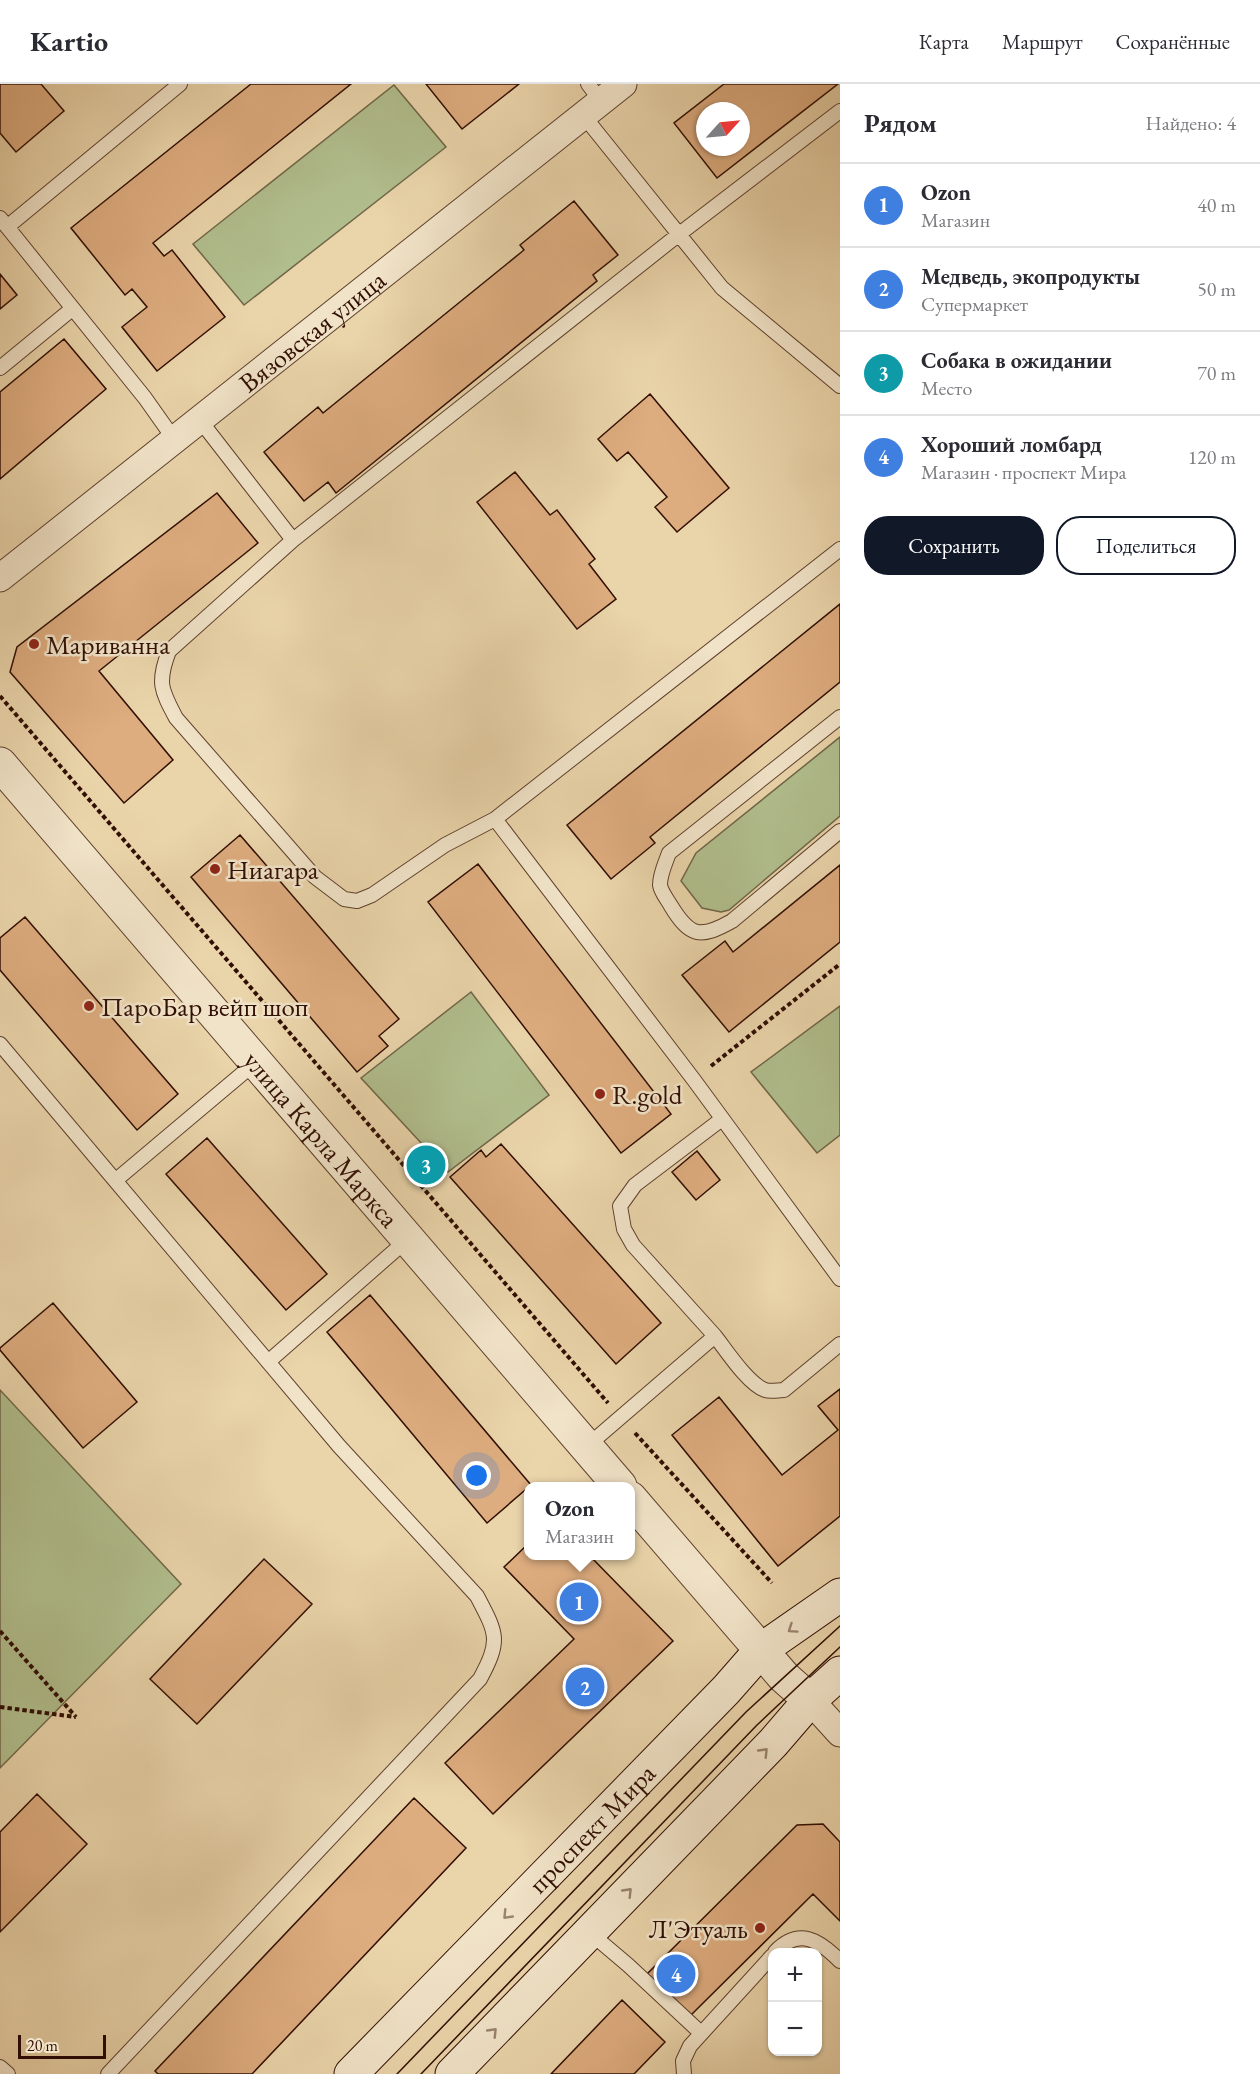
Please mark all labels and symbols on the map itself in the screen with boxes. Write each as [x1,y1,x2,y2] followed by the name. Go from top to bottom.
[696,102,750,156] north arrow
[231,262,392,400] street label: Вязовская улица
[46,627,170,662] place label: Мариванна
[27,637,41,651] marker: Мариванна
[227,852,319,887] place label: Ниагара
[208,862,222,876] marker: Ниагара
[101,989,308,1024] place label: ПароБар вейп шоп
[82,999,96,1013] marker: ПароБар вейп шоп
[236,1043,408,1235] street label: улица Карла Маркса
[612,1077,683,1112] place label: R.gold
[593,1087,607,1101] marker: R.gold
[406,1142,446,1188] pin: 3
[462,1461,491,1490] your location
[560,1580,598,1624] pin: 1
[788,1622,799,1633] one-way arrow
[566,1664,604,1710] pin: 2
[757,1748,768,1759] one-way arrow
[520,1755,663,1900] street label: проспект Мира
[621,1888,632,1898] one-way arrow
[503,1907,514,1918] one-way arrow
[649,1911,748,1946] place label: Л'Этуаль
[753,1921,767,1935] marker: Л'Этуаль
[656,1952,696,1996] pin: 4
[485,2028,496,2039] one-way arrow
[18,2032,106,2060] scale bar

